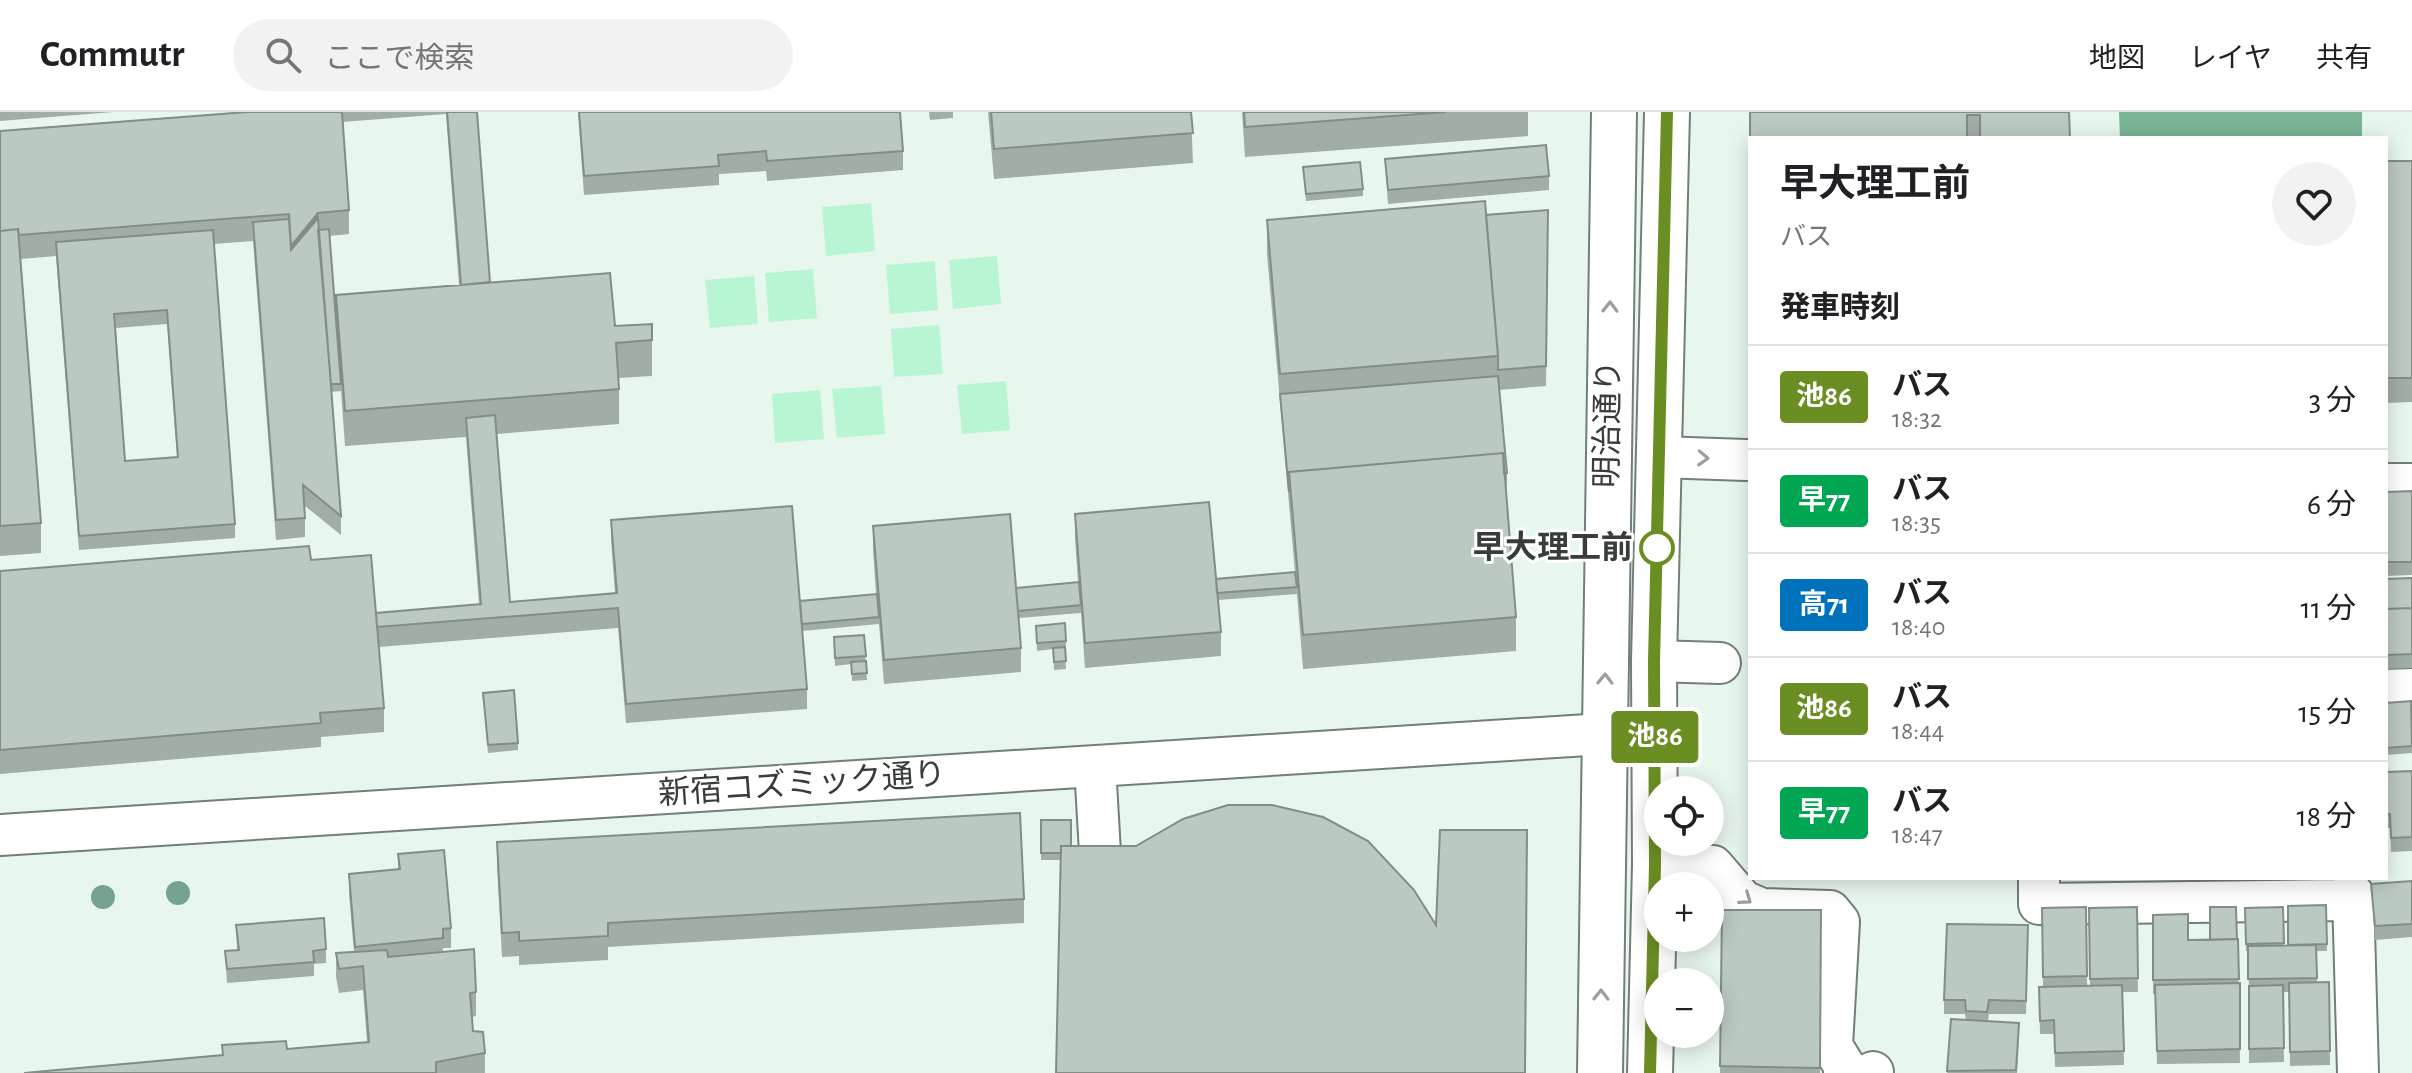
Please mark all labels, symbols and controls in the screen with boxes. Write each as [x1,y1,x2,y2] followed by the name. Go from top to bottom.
[233,19,793,91] search box
[261,33,305,77] icon: search
[40,36,185,74] text: Commutr
[325,44,475,74] text: ここで検索
[2089,45,2145,73] text: 地図
[2189,45,2272,73] text: レイヤ
[2316,45,2372,73] text: 共有
[2272,162,2356,246] button: heart
[1780,166,1970,204] text: 早大理工前
[1780,224,1832,250] text: バス
[1780,293,1900,323] text: 発車時刻
[1601,300,1619,313] one-way arrow
[1590,360,1625,488] street label: 明治通り
[1892,371,1952,401] text: バス
[1796,383,1852,411] text: 池86
[2309,386,2356,416] text: 3 分
[1892,406,1942,432] text: 18:32
[1697,450,1710,467] one-way arrow
[1892,475,1952,505] text: バス
[1798,487,1850,515] text: 早77
[2307,490,2356,520] text: 6 分
[1892,510,1941,536] text: 18:35
[1473,530,1633,564] place label: 早大理工前
[1640,531,1674,565] marker: 早大理工前
[1892,579,1952,609] text: バス
[1799,591,1849,619] text: 高71
[2300,594,2356,624] text: 11 分
[1892,614,1945,640] text: 18:40
[1596,672,1614,685] one-way arrow
[1892,683,1952,713] text: バス
[1796,695,1852,723] text: 池86
[2298,698,2356,728] text: 15 分
[1609,711,1701,763] line badge: 池86
[1892,718,1944,744] text: 18:44
[1627,723,1683,751] text: 池86
[657,756,947,810] street label: 新宿コズミック通り
[1644,776,1724,1048] map controls
[1644,776,1724,856] button: locate
[1892,787,1952,817] text: バス
[1798,799,1850,827] text: 早77
[2297,802,2356,832] text: 18 分
[1892,822,1943,848] text: 18:47
[1644,872,1724,952] button: +
[1737,890,1752,905] one-way arrow
[1644,968,1724,1048] button: −
[1592,988,1610,1001] one-way arrow

